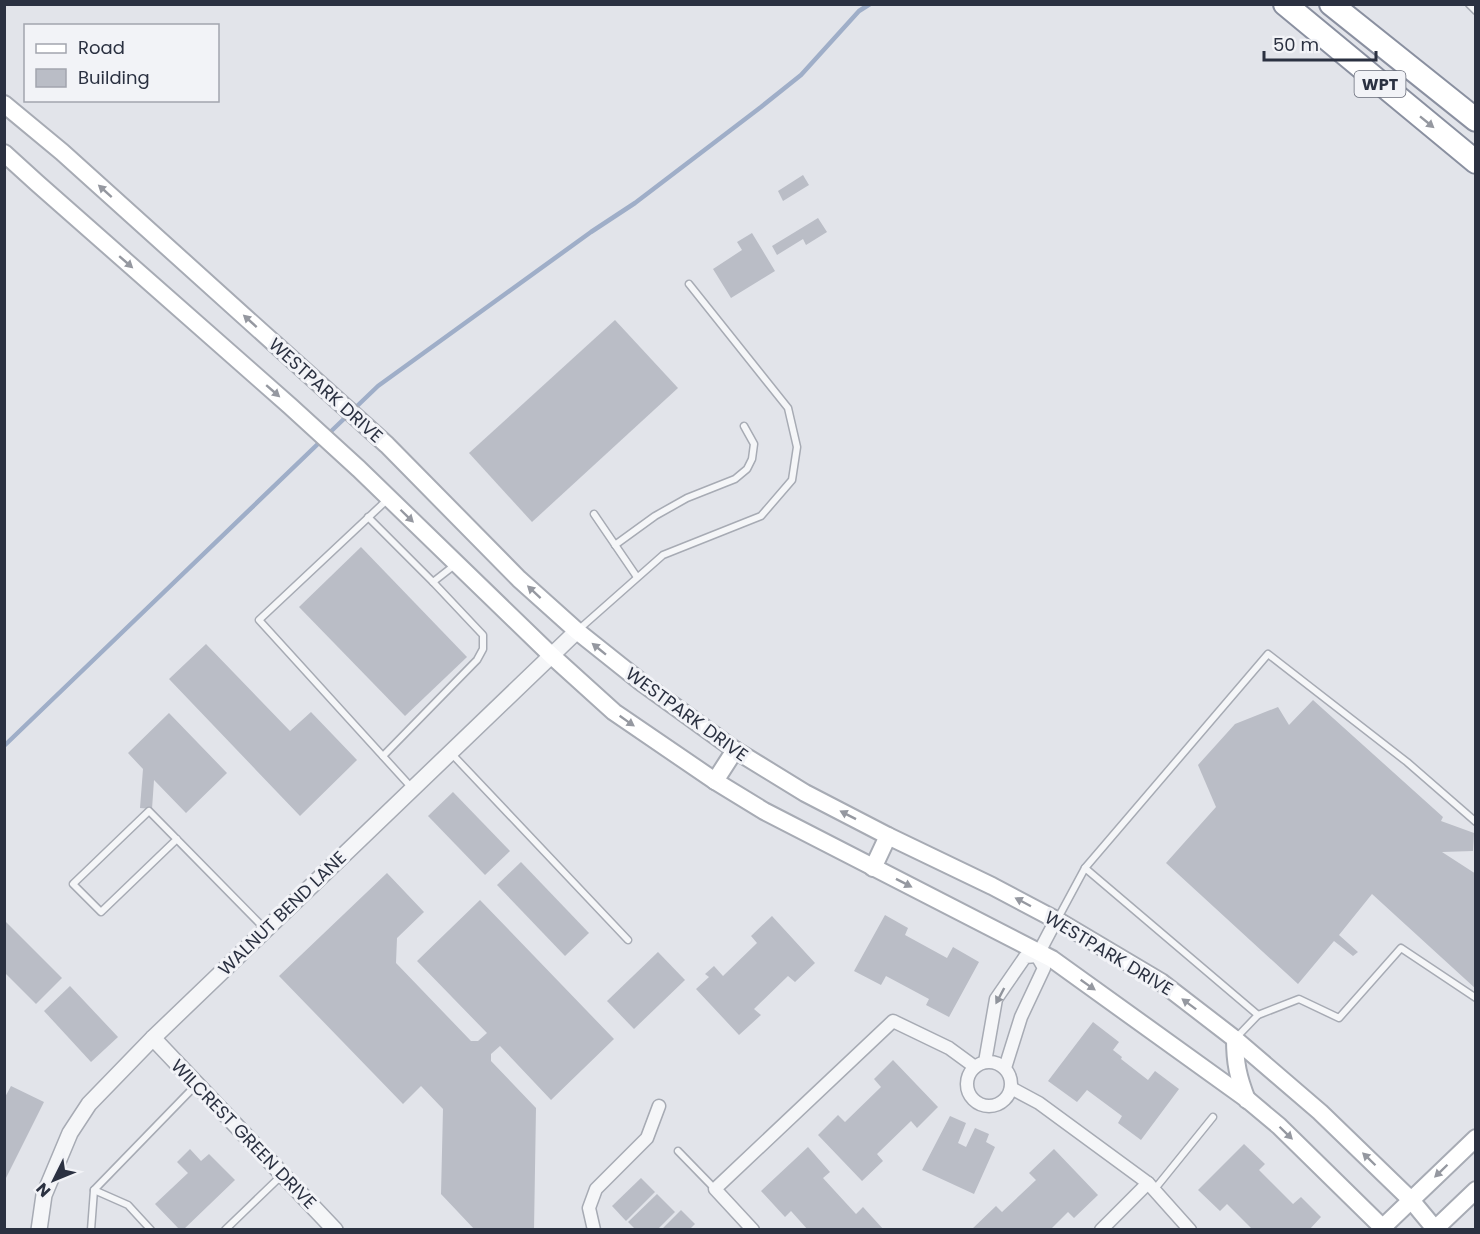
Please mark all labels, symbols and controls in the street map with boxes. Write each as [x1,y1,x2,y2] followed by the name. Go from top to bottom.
[24,24,219,102] legend
[1264,24,1376,62] scale bar
[1273,32,1319,57] text: 50 m
[78,35,125,60] text: Road
[78,65,150,90] text: Building
[1354,71,1406,97] road number: WPT
[1419,116,1434,128] one-way arrow
[98,185,113,198] one-way arrow
[118,255,133,268] one-way arrow
[243,314,258,328] one-way arrow
[263,332,389,448] street label: WESTPARK DRIVE
[265,384,281,397] one-way arrow
[400,509,415,523] one-way arrow
[526,585,541,599] one-way arrow
[592,643,607,656] one-way arrow
[621,661,753,767] street label: WESTPARK DRIVE
[619,715,635,727] one-way arrow
[839,811,857,821] one-way arrow
[213,845,351,981] street label: WALNUT BEND LANE
[895,878,912,888] one-way arrow
[1014,897,1031,907] one-way arrow
[1040,905,1178,1001] street label: WESTPARK DRIVE
[1080,978,1095,990] one-way arrow
[995,987,1005,1004] one-way arrow
[1181,998,1196,1010] one-way arrow
[166,1054,322,1214] street label: WILCREST GREEN DRIVE
[1278,1126,1292,1140] one-way arrow
[24,1150,84,1210] north arrow
[1362,1153,1376,1167] one-way arrow
[1434,1164,1449,1178] one-way arrow
[31,1178,56,1202] text: N

